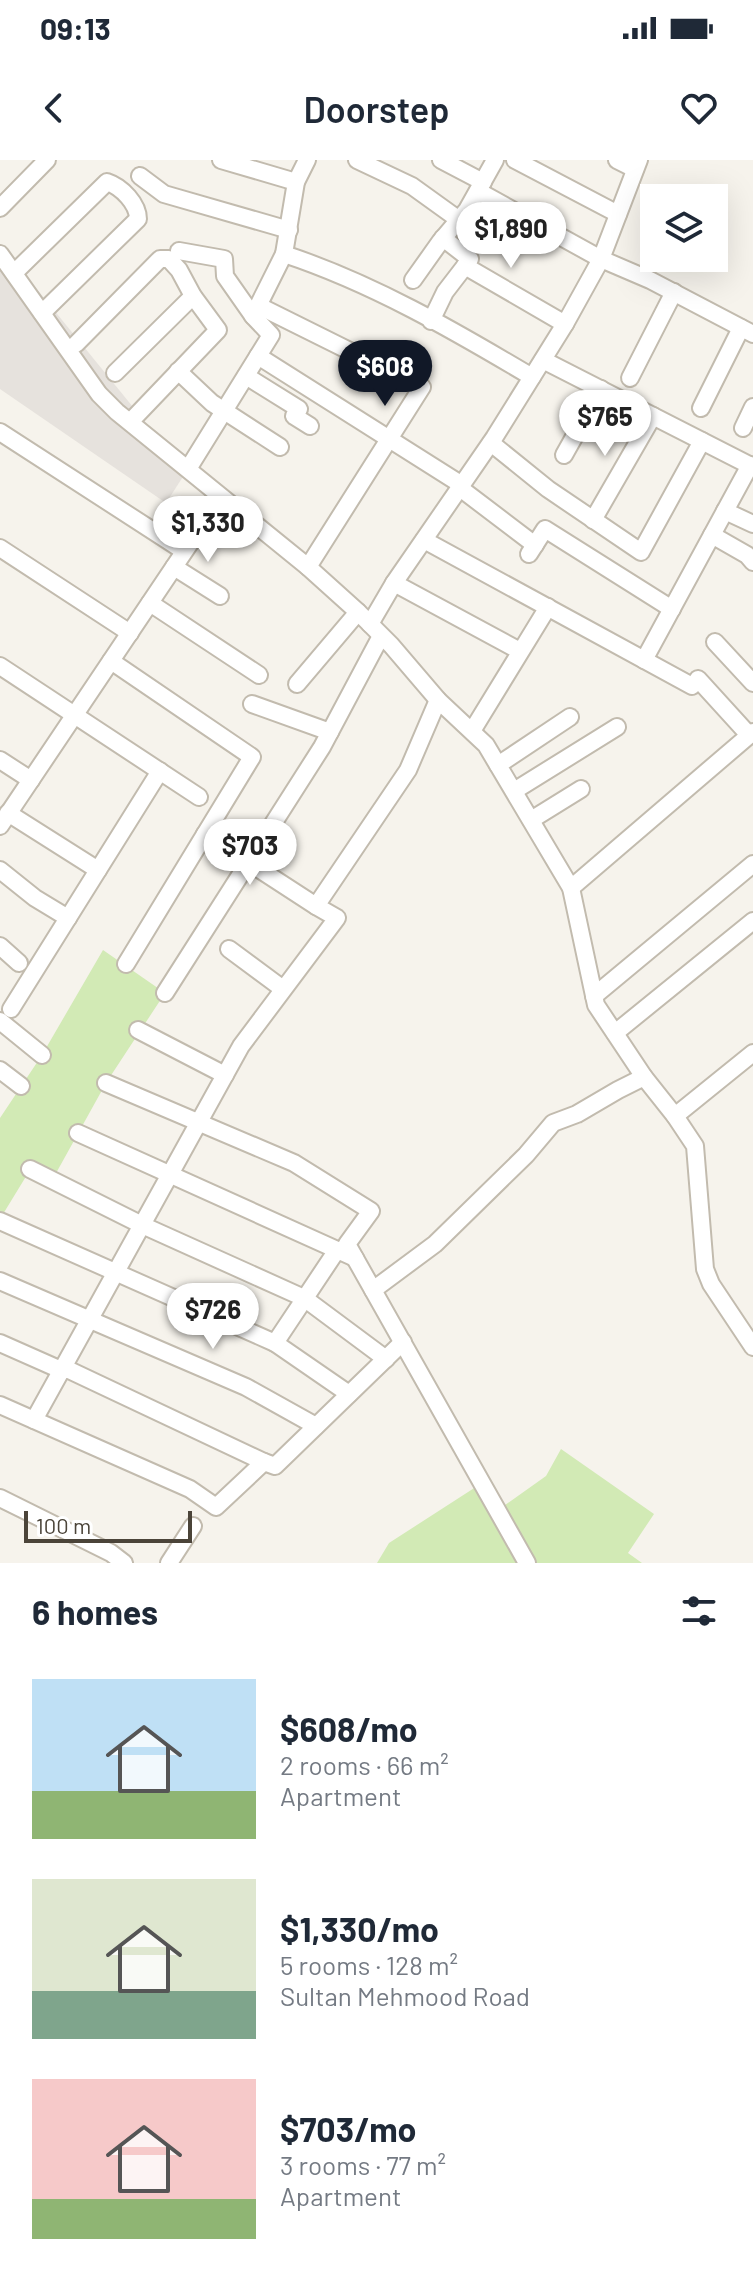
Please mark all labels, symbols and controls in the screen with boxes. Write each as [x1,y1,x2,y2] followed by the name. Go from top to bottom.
[40,10,111,46] text: 09:13
[32,86,76,130] icon: back
[677,86,721,130] icon: heart
[303,87,450,130] text: Doorstep
[640,184,728,272] map controls
[640,184,728,272] button: layers
[446,202,576,270] pin: $1,890
[474,212,548,243] text: $1,890
[338,340,432,408] pin: $608
[356,350,414,381] text: $608
[558,390,652,458] pin: $765
[577,400,633,431] text: $765
[143,496,273,564] pin: $1,330
[171,506,245,537] text: $1,330
[203,819,297,887] pin: $703
[222,829,278,860] text: $703
[166,1283,260,1351] pin: $726
[185,1293,241,1324] text: $726
[24,1507,192,1543] scale bar
[36,1512,91,1538] text: 100 m
[677,1589,721,1633] icon: filters
[32,1591,158,1632] text: 6 homes
[280,1708,418,1749] text: $608/mo
[96,1711,192,1807] icon: home
[280,1749,449,1780] text: 2 rooms · 66 m²
[280,1780,401,1811] text: Apartment
[280,1908,439,1949] text: $1,330/mo
[96,1911,192,2007] icon: home
[280,1949,458,1980] text: 5 rooms · 128 m²
[280,1980,530,2011] text: Sultan Mehmood Road
[280,2108,416,2149] text: $703/mo
[96,2111,192,2207] icon: home
[280,2149,446,2180] text: 3 rooms · 77 m²
[280,2180,401,2211] text: Apartment

